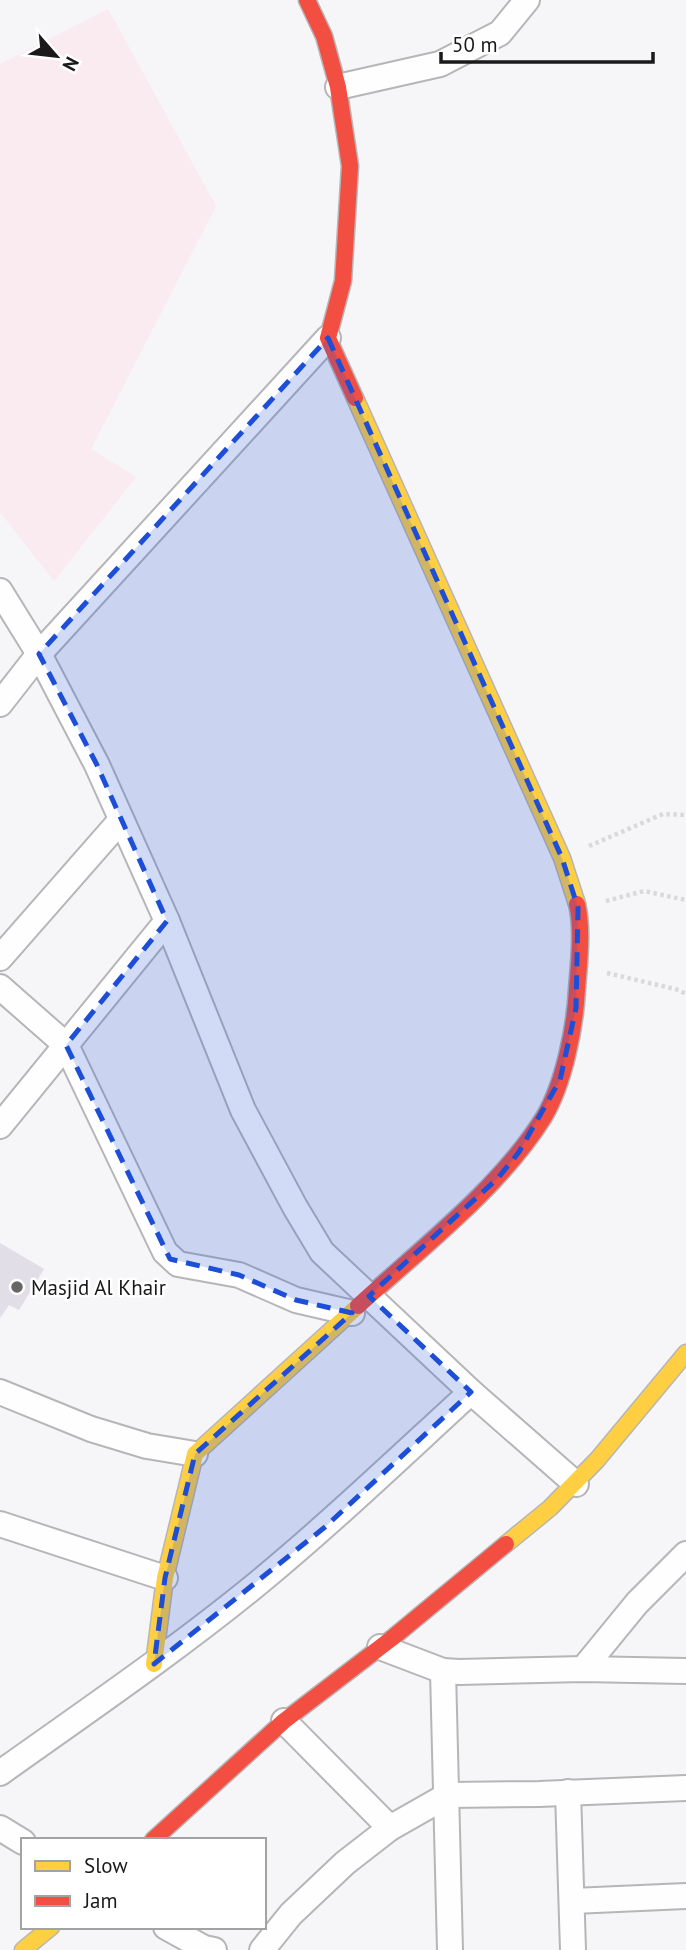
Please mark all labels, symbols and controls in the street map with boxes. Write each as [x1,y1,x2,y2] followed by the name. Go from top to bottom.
[21,21,91,91] north arrow
[441,21,653,65] scale bar
[452,31,498,58] text: 50 m
[57,53,85,75] text: N
[31,1274,166,1301] place label: Masjid Al Khair
[9,1279,25,1295] marker: Masjid Al Khair
[21,1838,266,1929] legend
[84,1852,128,1879] text: Slow
[83,1887,118,1914] text: Jam

